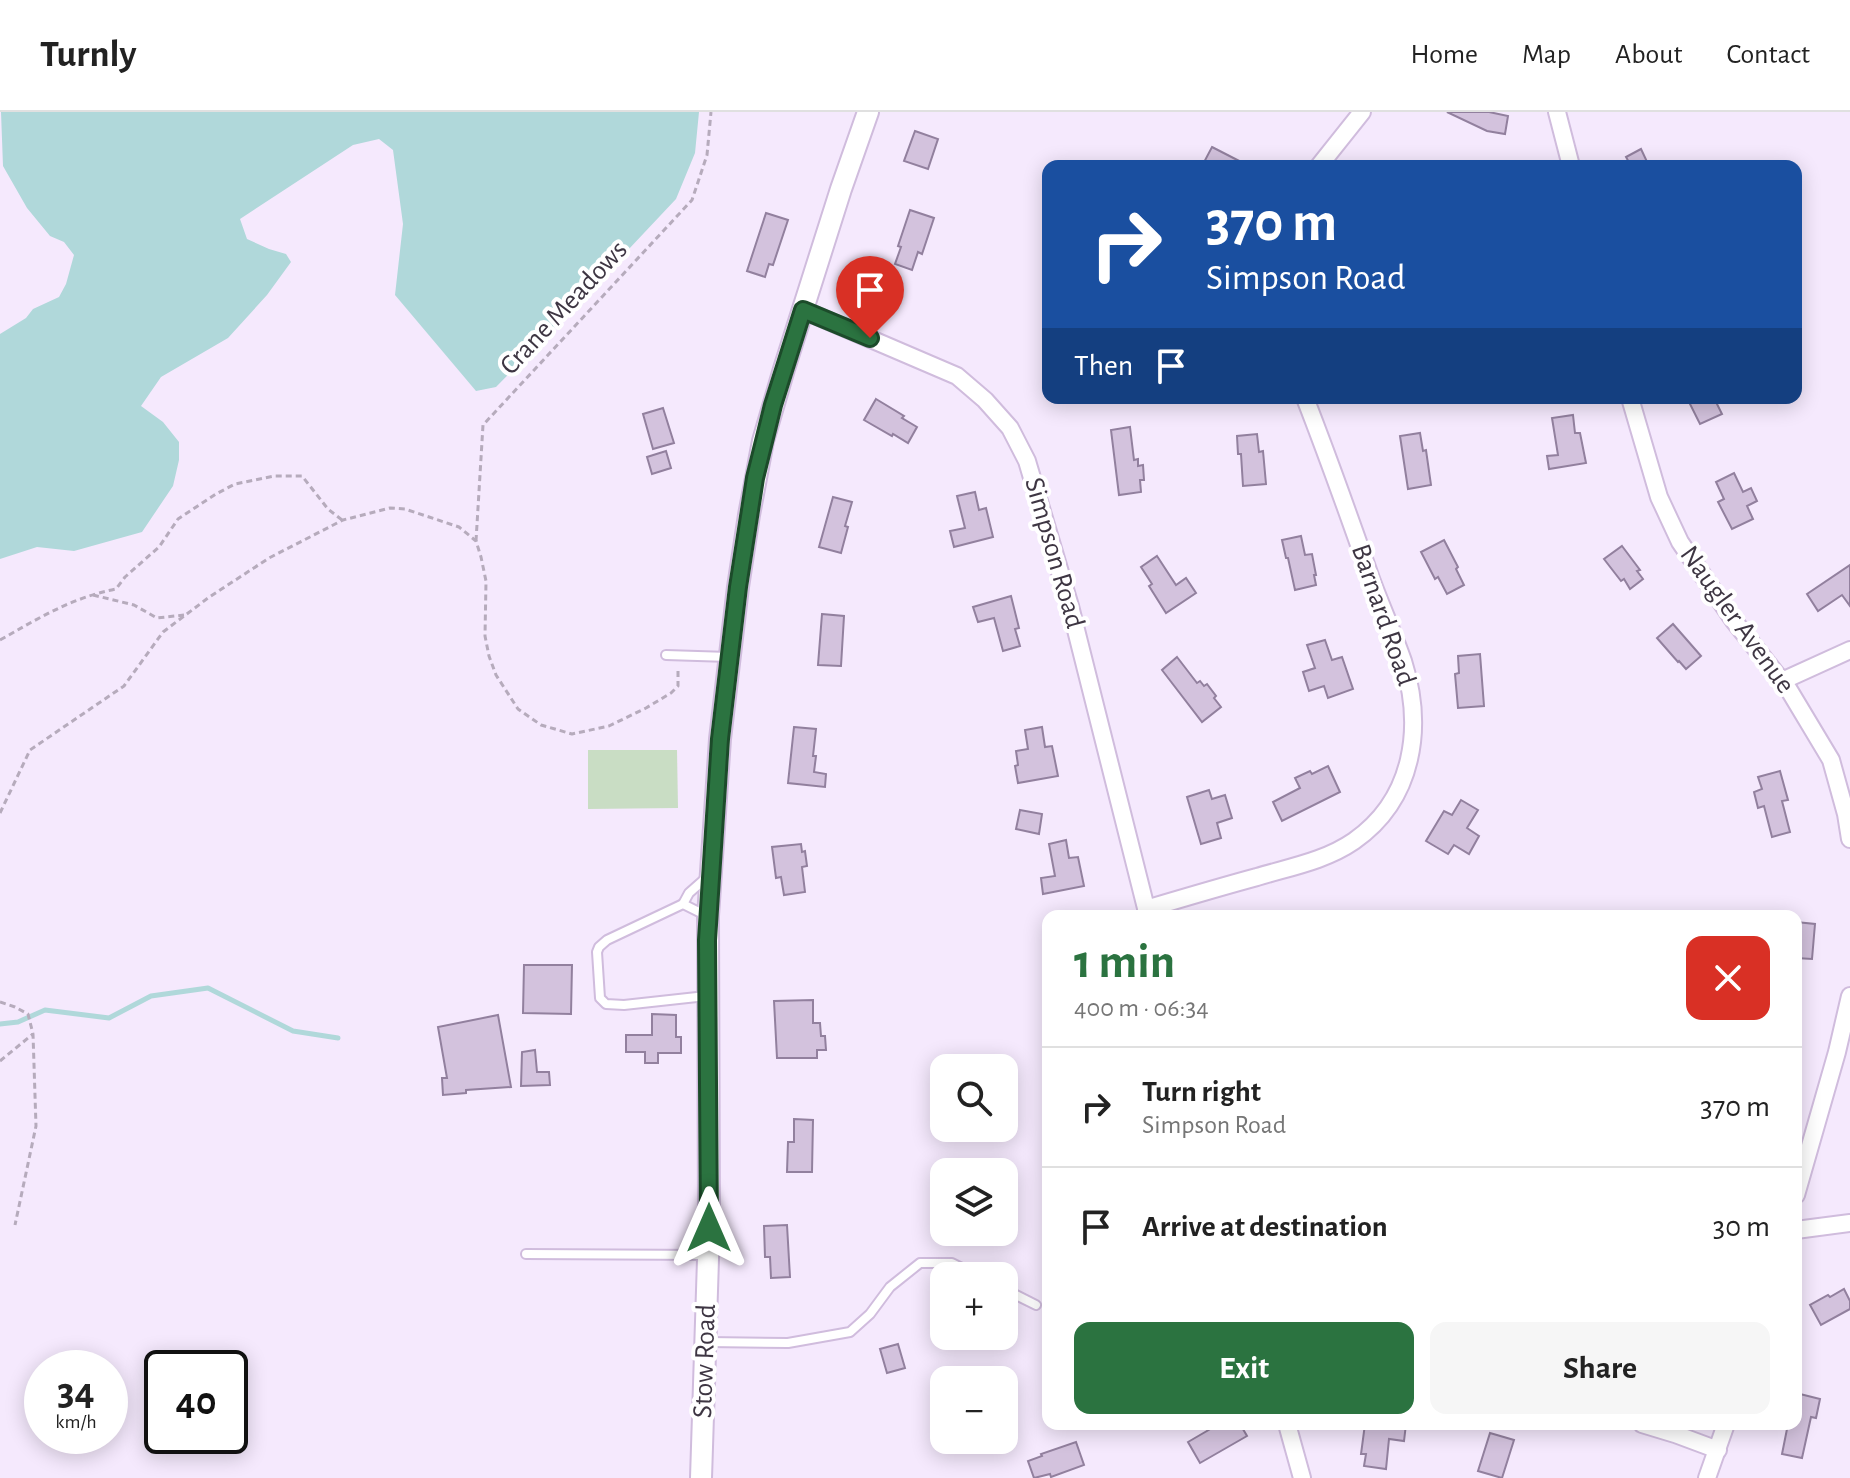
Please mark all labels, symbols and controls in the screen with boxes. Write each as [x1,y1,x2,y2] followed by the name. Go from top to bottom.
[40,36,136,74] text: Turnly
[1411,41,1478,69] text: Home
[1522,41,1571,69] text: Map
[1615,41,1683,69] text: About
[1727,41,1810,69] text: Contact
[1074,192,1178,296] icon: right
[1206,195,1337,251] text: 370 m
[495,236,633,380] street label: Crane Meadows
[836,256,904,338] pin
[1206,260,1406,296] text: Simpson Road
[848,268,892,312] icon: arrive
[1149,344,1193,388] icon: arrive
[1074,351,1133,381] text: Then
[1019,475,1089,631] street label: Simpson Road
[1346,541,1420,689] street label: Barnard Road
[1674,541,1800,699] street label: Naugler Avenue
[1686,936,1770,1020] button: close
[1074,939,1175,987] text: 1 min
[1074,995,1209,1021] text: 400 m · 06:34
[930,1054,1018,1454] map controls
[930,1054,1018,1142] button: search
[1142,1077,1261,1107] text: Turn right
[1074,1085,1118,1129] icon: right
[1700,1092,1770,1122] text: 370 m
[1142,1112,1286,1138] text: Simpson Road
[930,1158,1018,1246] button: layers
[667,1186,751,1270] position arrow
[1074,1205,1118,1249] icon: arrive
[1142,1212,1388,1242] text: Arrive at destination
[1713,1212,1770,1242] text: 30 m
[930,1262,1018,1350] button: +
[689,1303,721,1419] street label: Stow Road
[1074,1322,1414,1414] button: Exit
[1430,1322,1770,1414] button: Share
[144,1350,248,1454] speed limit sign: 40
[930,1366,1018,1454] button: −
[57,1372,95,1412] text: 34
[55,1412,97,1432] text: km/h

